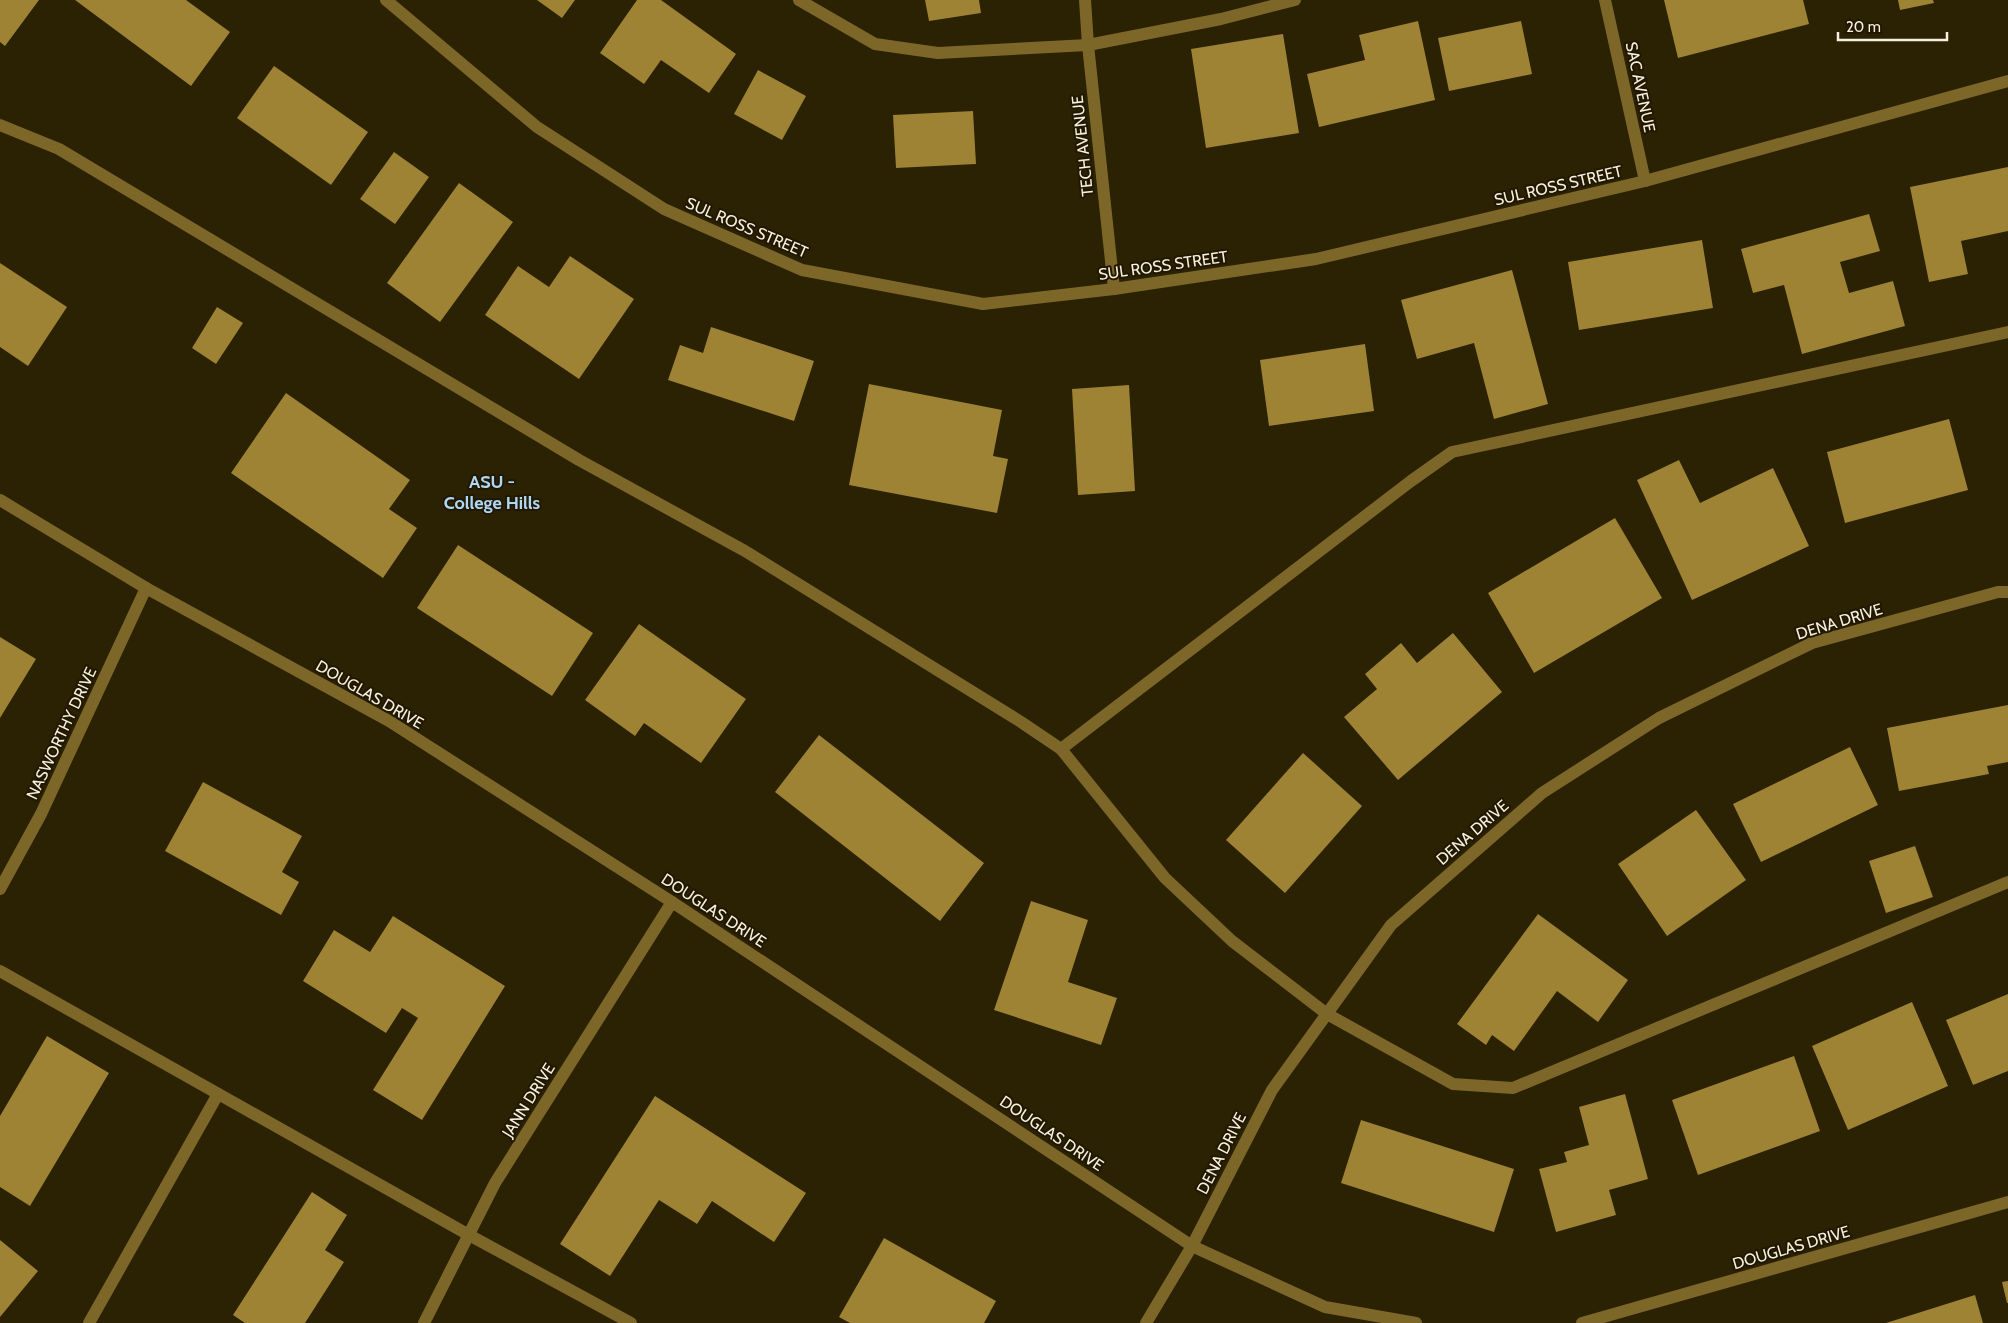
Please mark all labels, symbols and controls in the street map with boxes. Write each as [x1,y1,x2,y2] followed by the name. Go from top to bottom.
[1838,10,1947,42] scale bar
[1846,18,1881,36] text: 20 m
[1622,40,1659,134] street label: SAC AVENUE
[1068,94,1097,197] street label: TECH AVENUE
[1492,161,1624,209] street label: SUL ROSS STREET
[683,193,811,262] street label: SUL ROSS STREET
[1097,247,1230,284] street label: SUL ROSS STREET
[444,471,541,514] district label: ASU - College Hills
[1794,599,1885,644] street label: DENA DRIVE
[313,656,427,733] street label: DOUGLAS DRIVE
[22,664,100,802] street label: NASWORTHY DRIVE
[1432,796,1512,869] street label: DENA DRIVE
[658,869,770,951] street label: DOUGLAS DRIVE
[498,1059,559,1142] street label: JANN DRIVE
[996,1092,1107,1175] street label: DOUGLAS DRIVE
[1193,1109,1250,1197] street label: DENA DRIVE
[1730,1222,1852,1273] street label: DOUGLAS DRIVE

